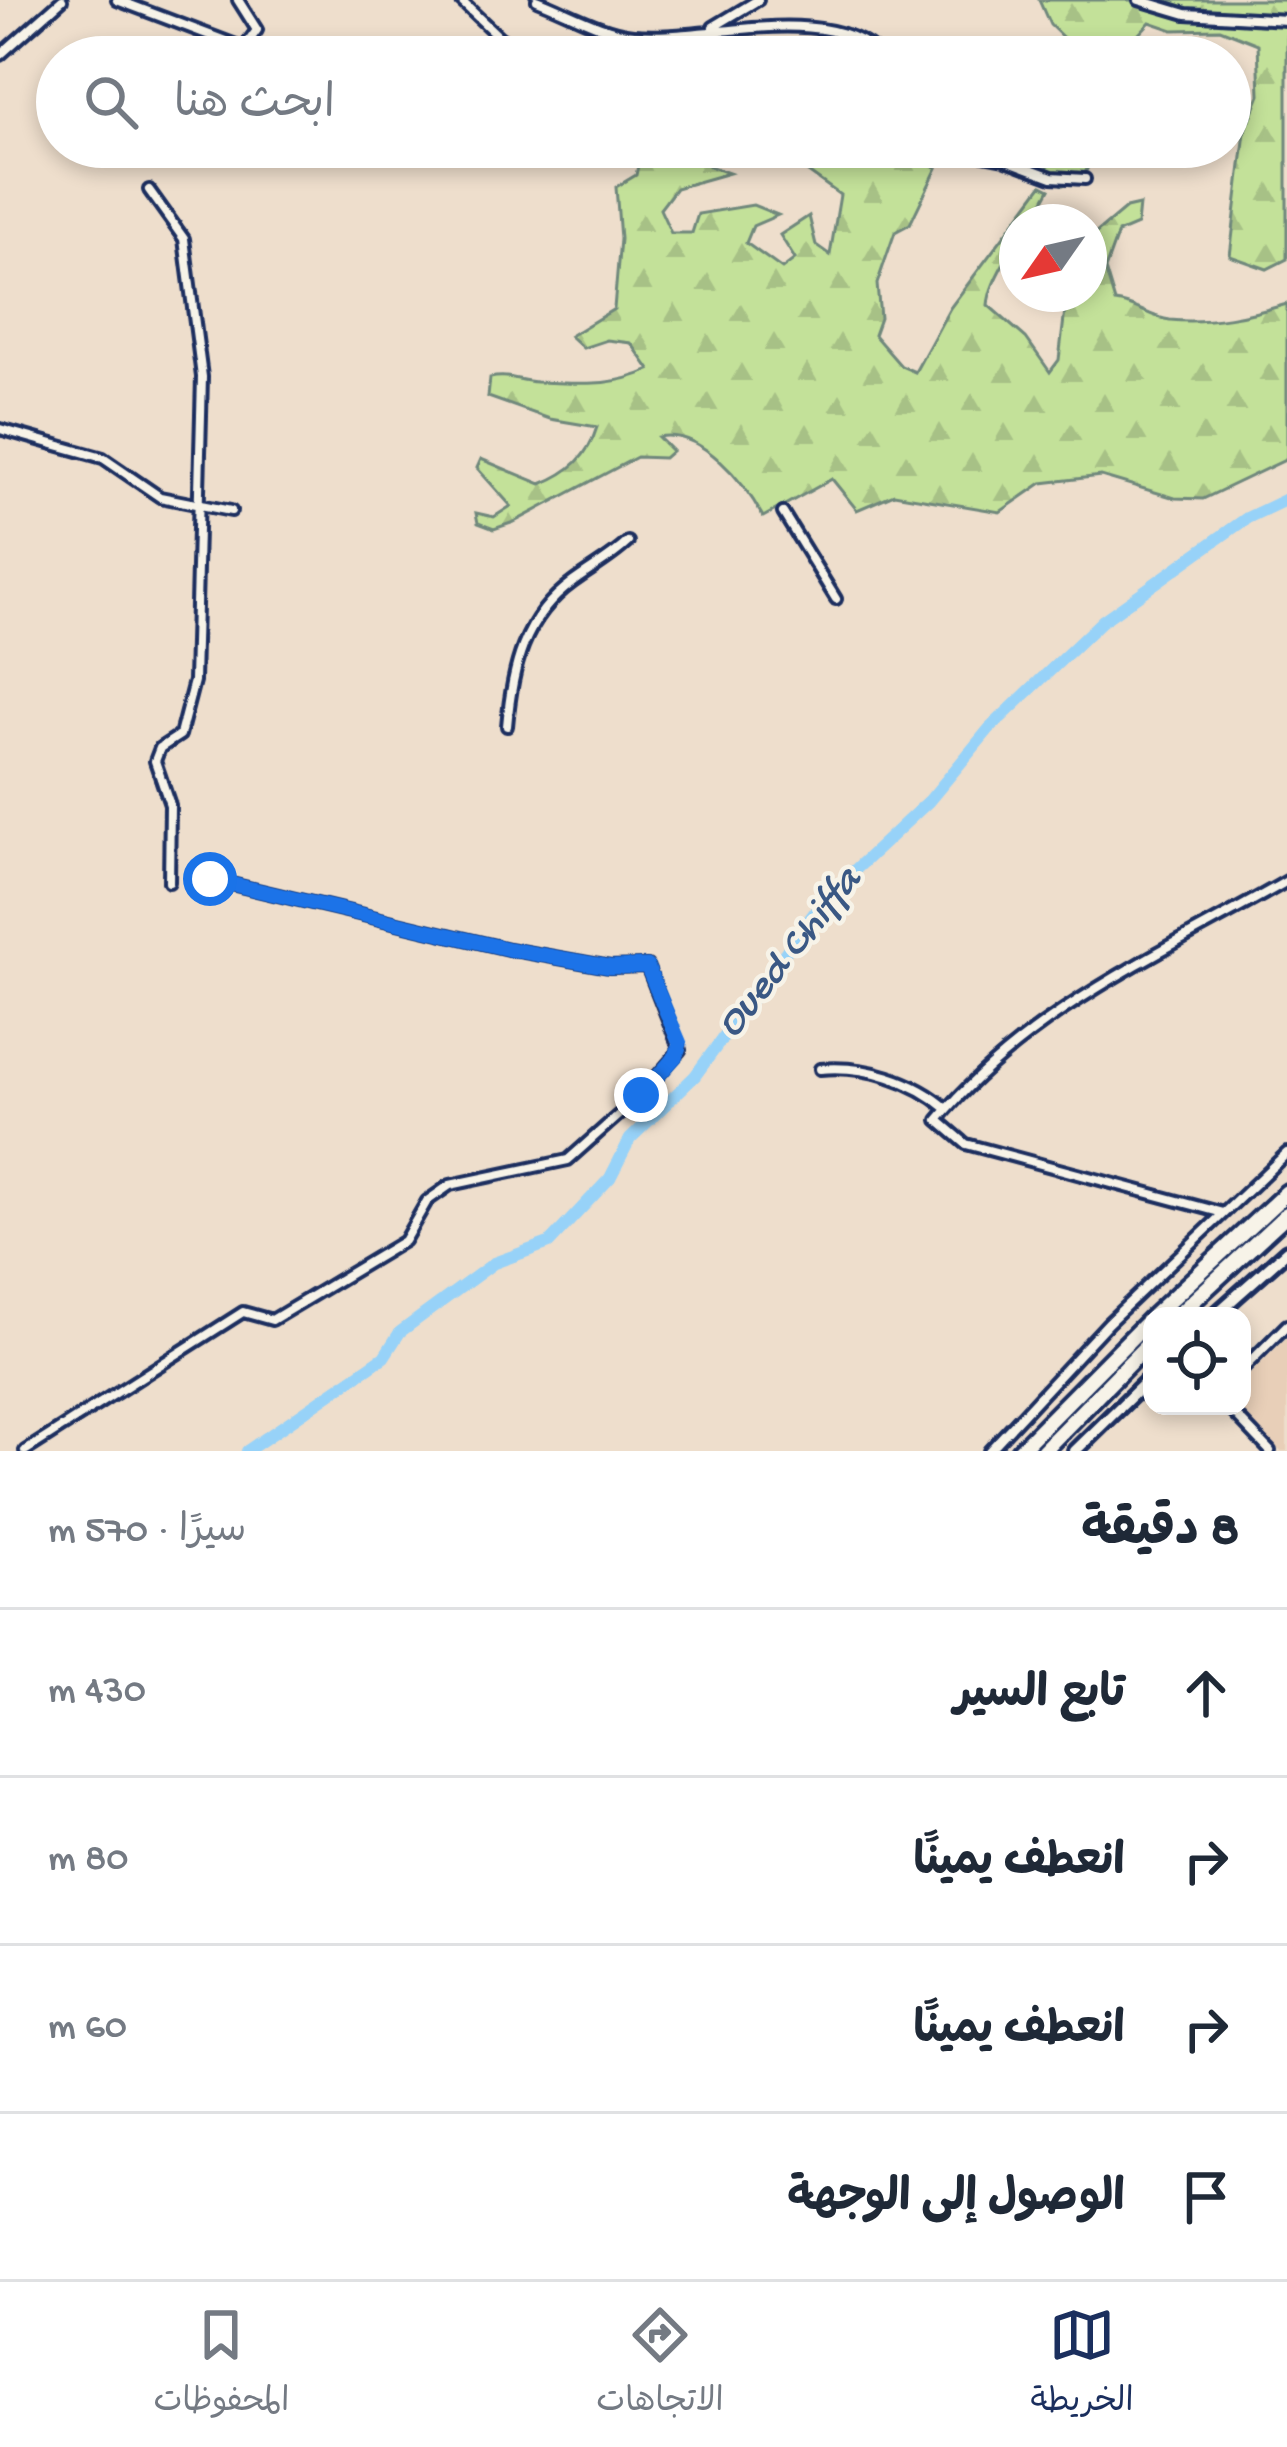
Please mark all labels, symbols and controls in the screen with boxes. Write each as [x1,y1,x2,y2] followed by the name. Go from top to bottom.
[36,36,1251,168] search box
[78,69,144,135] icon: search
[174,80,335,133] text: ابحث هنا
[999,204,1107,312] north arrow
[183,852,237,906] route start
[708,857,876,1049] water label: Oued Chiffa
[614,1068,668,1122] route end
[1143,1307,1251,1415] map controls
[1143,1307,1251,1415] button: locate
[1081,1504,1239,1564] text: 8 دقيقة
[48,1510,246,1556] text: سيرًا · 570 m
[1173,1660,1239,1726] icon: ahead
[48,1670,146,1716] text: 430 m
[954,1670,1125,1723] text: تابع السير
[1173,1828,1239,1894] icon: right
[48,1838,128,1884] text: 80 m
[913,1838,1125,1891] text: انعطف يمينًا
[1173,1996,1239,2062] icon: right
[48,2006,127,2052] text: 60 m
[913,2006,1125,2059] text: انعطف يمينًا
[1173,2164,1239,2230] icon: arrive
[787,2174,1125,2227] text: الوصول إلى الوجهة
[153,2302,289,2428] tab: المحفوظات
[596,2302,724,2428] tab: الاتجاهات
[1031,2302,1134,2428] tab: الخريطة

